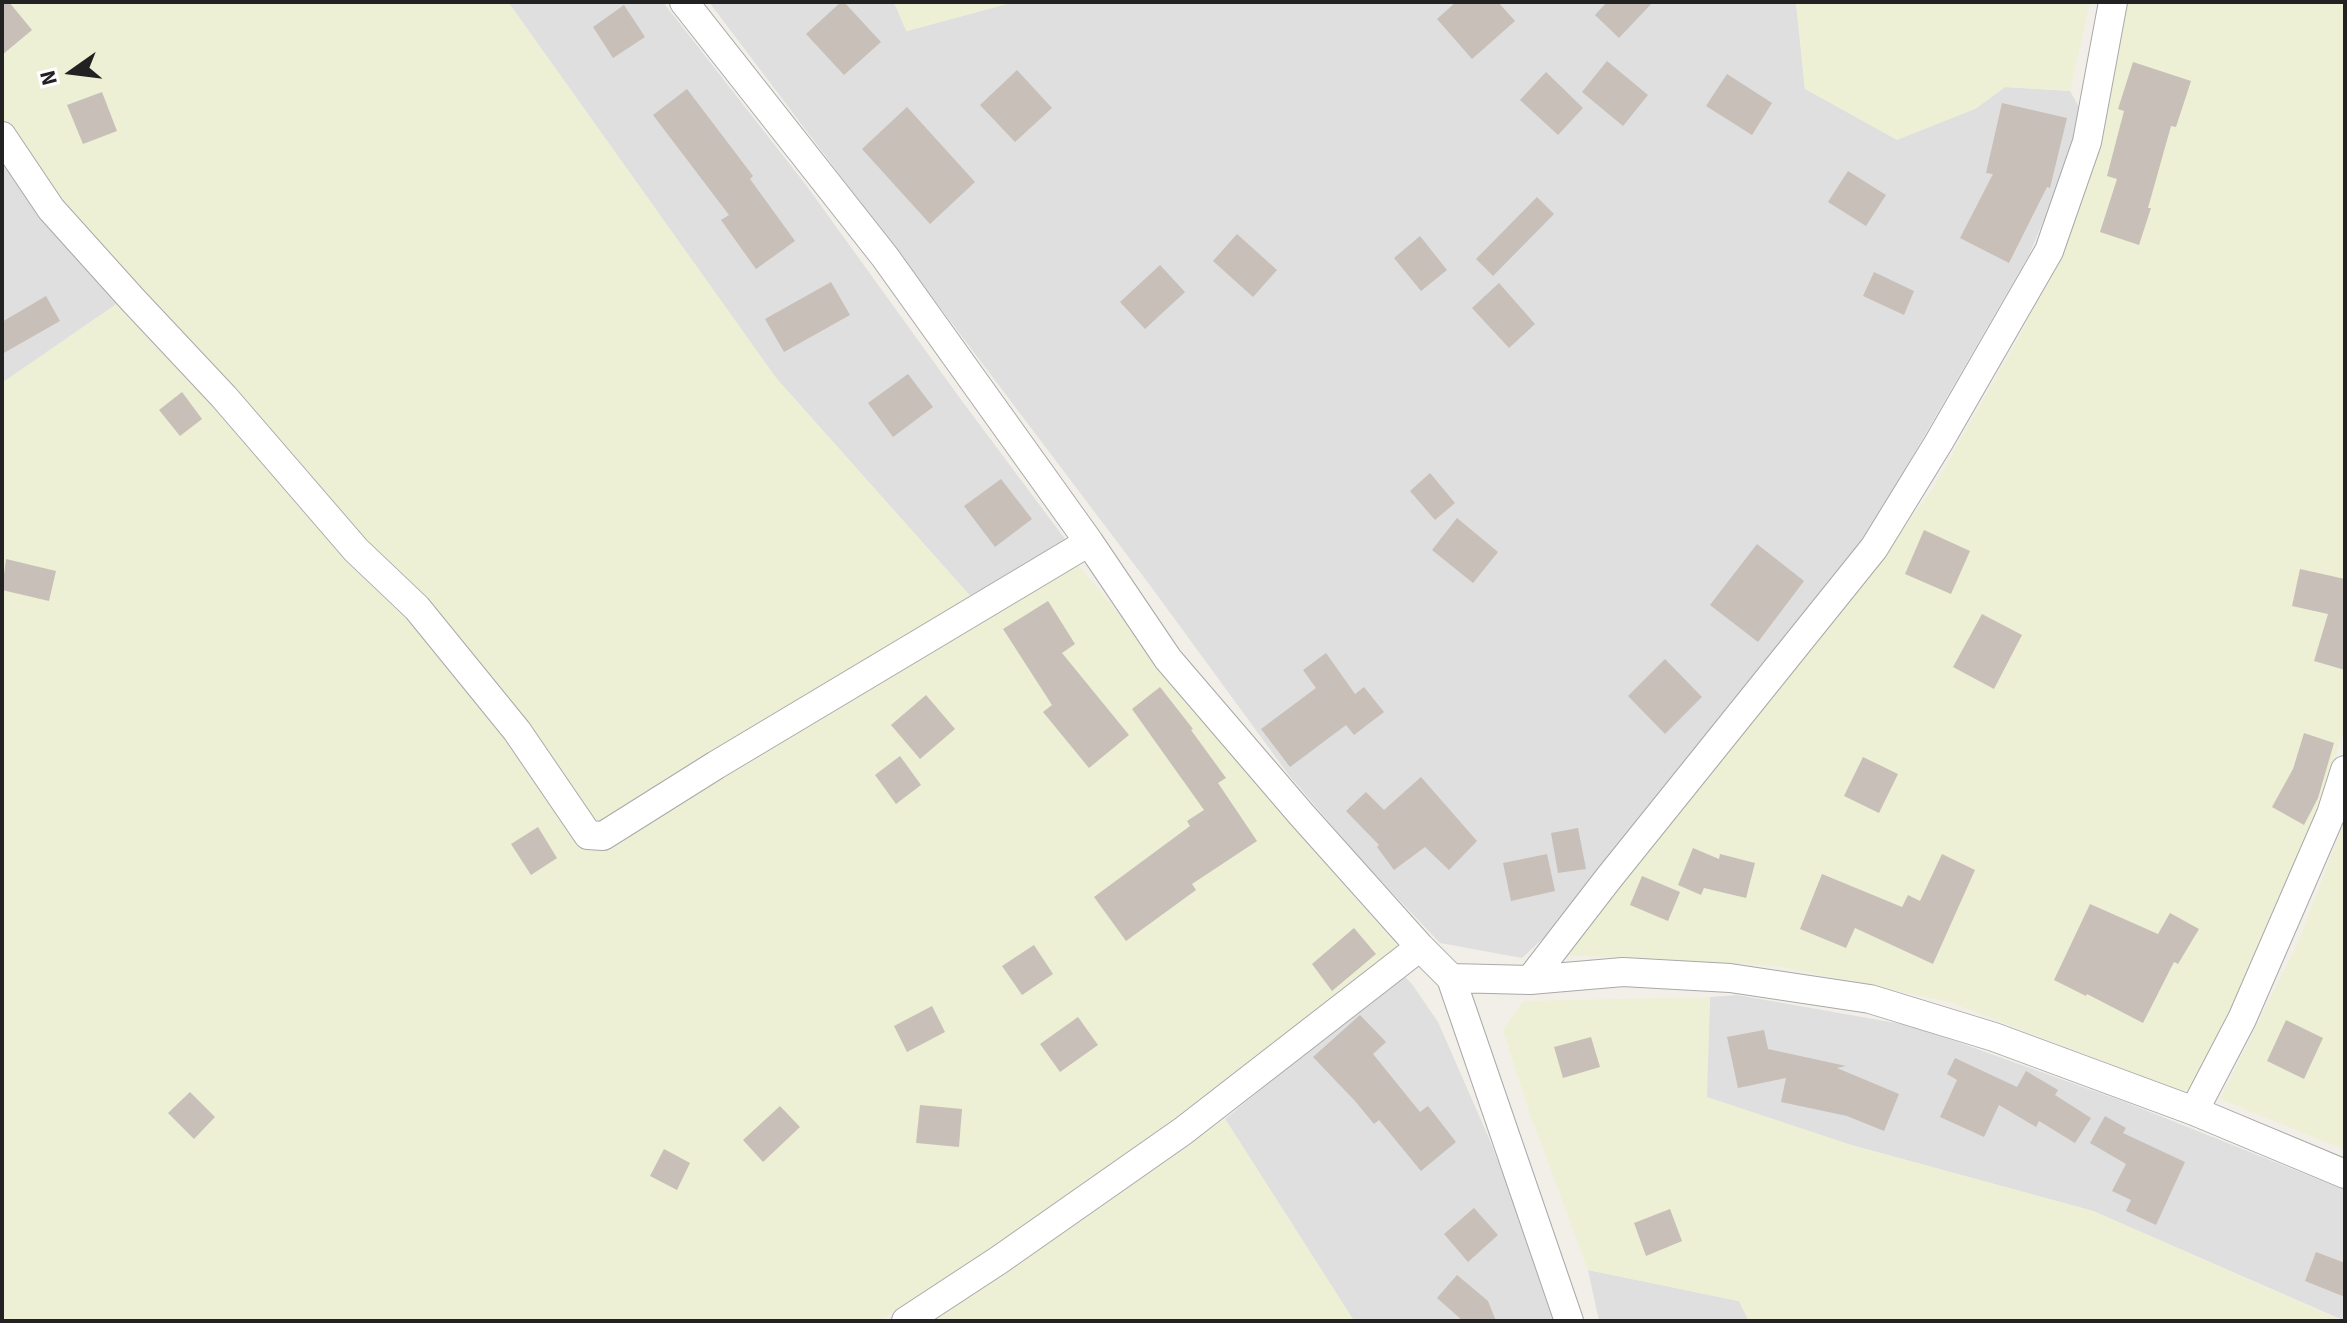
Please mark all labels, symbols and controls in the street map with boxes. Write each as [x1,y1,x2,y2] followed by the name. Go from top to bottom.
[32,32,112,112] north arrow
[31,67,66,89] text: N

